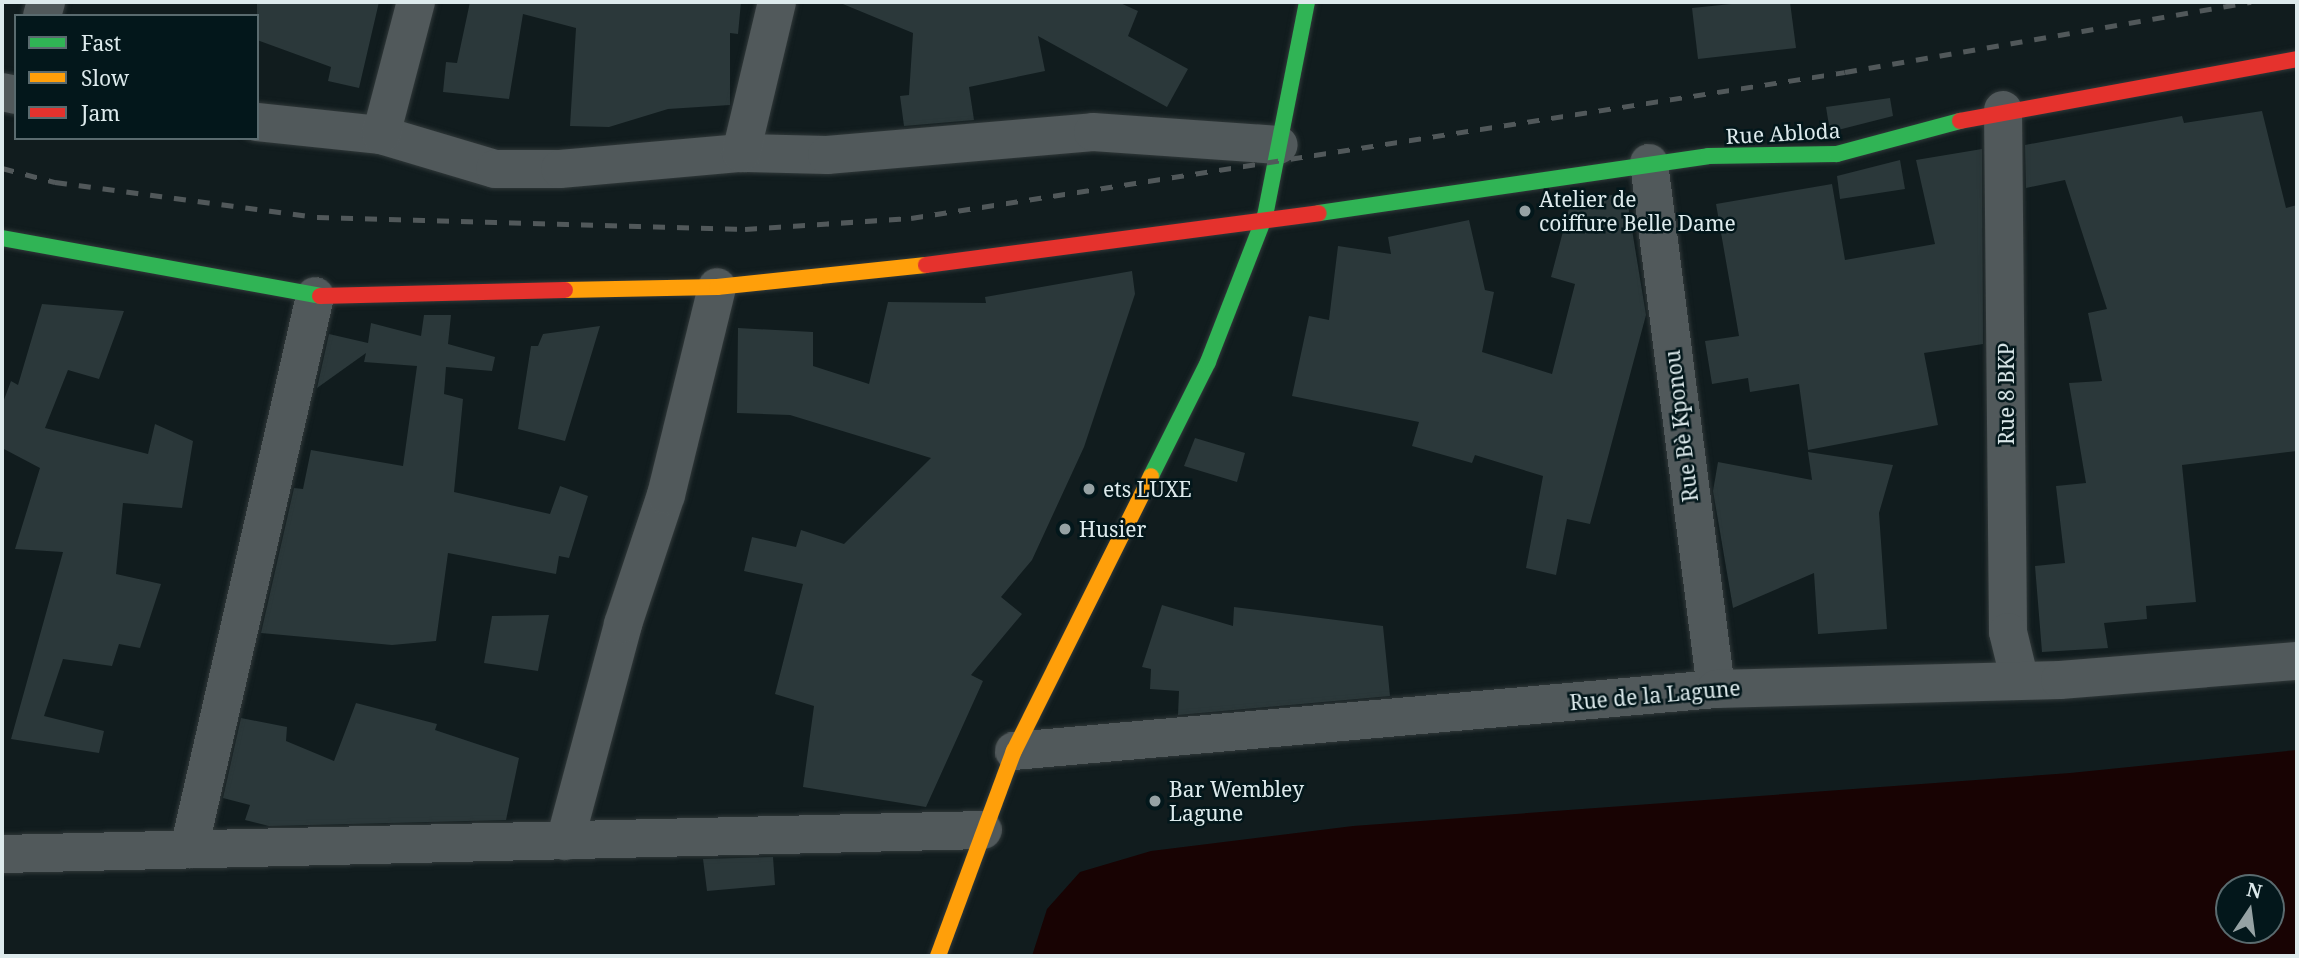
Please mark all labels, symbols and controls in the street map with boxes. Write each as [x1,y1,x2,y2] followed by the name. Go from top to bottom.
[14,14,259,140] legend
[81,29,121,57] text: Fast
[81,64,129,92] text: Slow
[81,99,120,127] text: Jam
[1725,117,1841,149] street label: Rue Abloda
[1539,186,1736,236] place label: Atelier de coiffure Belle Dame
[1517,203,1533,219] marker: Atelier de coiffure Belle Dame
[1993,343,2019,445] street label: Rue 8 BKP
[1659,349,1703,503] street label: Rue Bè Kponou
[1103,476,1192,502] place label: ets LUXE
[1081,481,1097,497] marker: ets LUXE
[1079,516,1146,542] place label: Husier
[1057,521,1073,537] marker: Husier
[1568,675,1742,715] street label: Rue de la Lagune
[1169,776,1304,826] place label: Bar Wembley Lagune
[1147,793,1163,809] marker: Bar Wembley Lagune
[2215,874,2285,944] north arrow
[2244,876,2264,905] text: N

